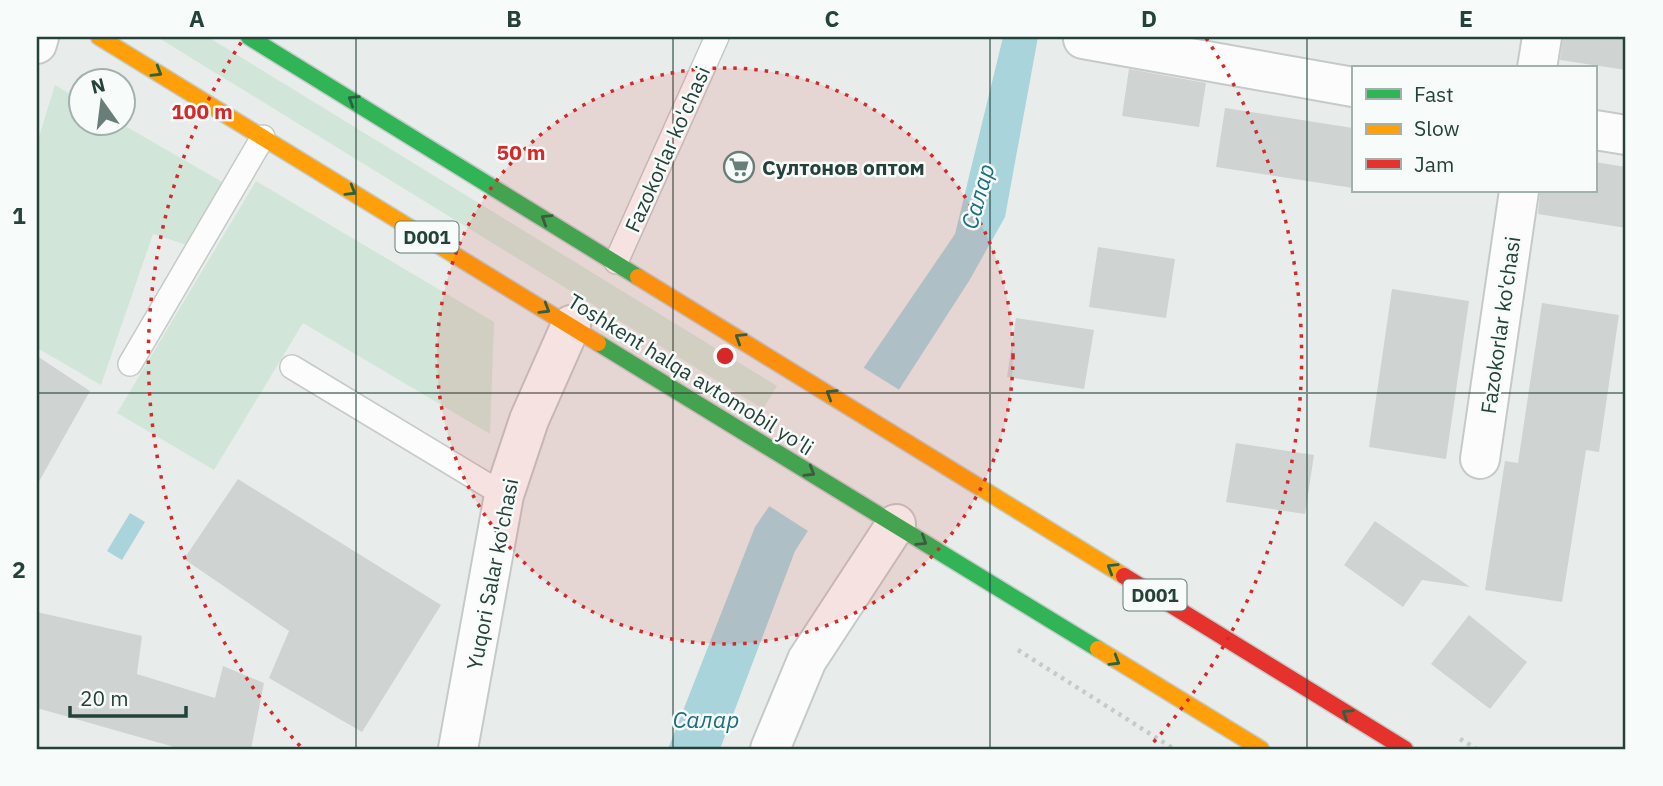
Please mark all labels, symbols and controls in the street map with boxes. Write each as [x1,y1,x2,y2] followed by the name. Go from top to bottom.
[189,3,205,33] text: A
[506,3,522,33] text: B
[825,3,840,33] text: C
[1141,3,1157,33] text: D
[1459,3,1473,33] text: E
[618,62,716,236] street label: Fazokorlar ko'chasi
[149,64,162,77] one-way arrow
[66,66,136,136] north arrow
[1352,66,1596,192] legend
[88,72,107,99] text: N
[1414,80,1454,108] text: Fast
[347,95,360,108] one-way arrow
[171,97,233,125] text: 100 m
[1414,114,1460,142] text: Slow
[497,138,545,166] text: 50 m
[722,150,756,184] supermarket icon: Султонов оптом
[1414,150,1454,178] text: Jam
[762,153,925,181] place label: Султонов оптом
[953,160,1001,232] water label: Салар
[344,182,357,195] one-way arrow
[12,200,26,230] text: 1
[541,214,554,227] one-way arrow
[396,221,458,252] road number: D001
[1474,234,1526,416] street label: Fazokorlar ko'chasi
[563,287,819,461] street label: Toshkent halqa avtomobil yo'li
[538,301,551,314] one-way arrow
[735,333,748,346] one-way arrow
[713,344,737,368] centre of rings
[826,389,839,402] one-way arrow
[802,463,815,476] one-way arrow
[460,476,524,672] street label: Yuqori Salar ko'chasi
[914,532,927,545] one-way arrow
[12,554,26,584] text: 2
[1107,563,1120,576] one-way arrow
[1124,580,1186,610] road number: D001
[1108,652,1121,665] one-way arrow
[70,674,186,718] scale bar
[80,684,129,712] text: 20 m
[673,704,739,734] water label: Салар
[1342,709,1355,722] one-way arrow

